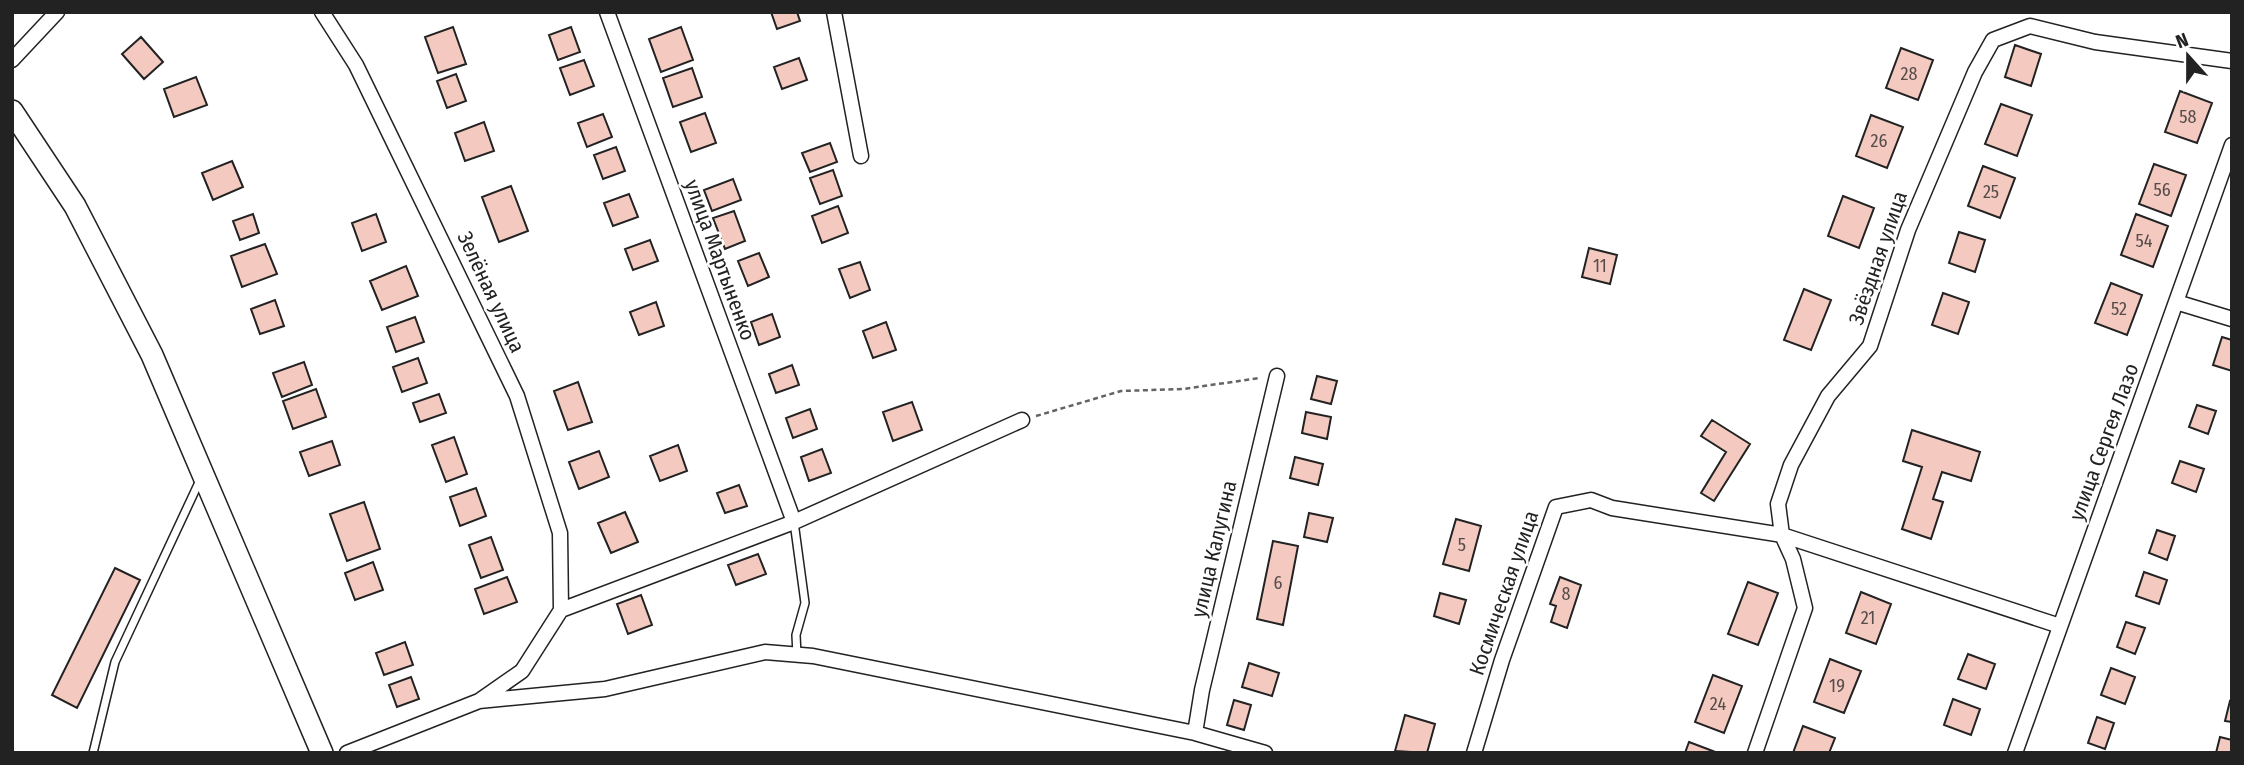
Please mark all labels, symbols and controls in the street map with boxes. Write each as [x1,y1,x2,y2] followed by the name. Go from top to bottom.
[2153,21,2223,91] north arrow
[2173,28,2192,53] text: N
[1901,63,1917,85] house number: 28
[2179,106,2197,128] house number: 58
[1871,130,1888,152] house number: 26
[679,176,761,344] street label: улица Мартыненко
[2153,179,2171,201] house number: 56
[1983,181,1999,203] house number: 25
[1843,188,1913,328] street label: Звёздная улица
[452,227,530,357] street label: Зелёная улица
[2136,230,2153,252] house number: 54
[1593,255,1607,277] house number: 11
[2111,298,2127,320] house number: 52
[2064,360,2144,524] street label: улица Сергея Лазо
[1186,478,1242,620] street label: улица Калугина
[1464,507,1544,679] street label: Космическая улица
[1458,534,1466,556] house number: 5
[1274,572,1283,594] house number: 6
[1562,583,1571,605] house number: 8
[1861,607,1875,629] house number: 21
[1829,675,1845,697] house number: 19
[1710,693,1726,715] house number: 24

